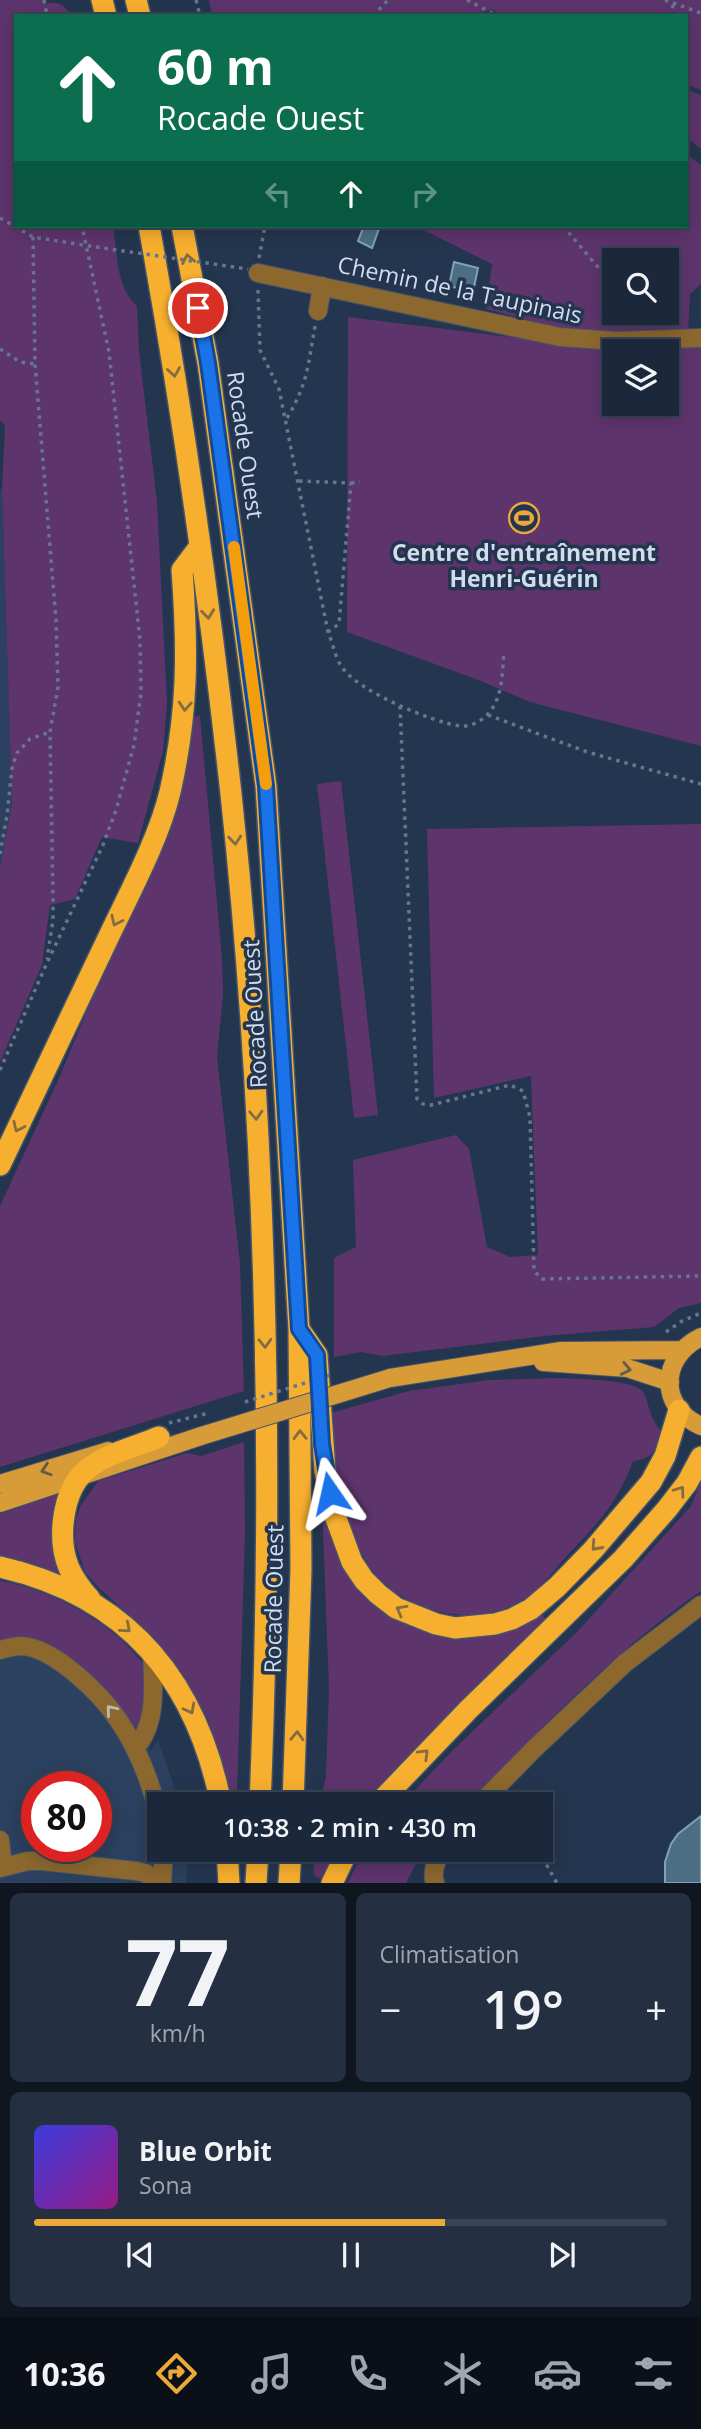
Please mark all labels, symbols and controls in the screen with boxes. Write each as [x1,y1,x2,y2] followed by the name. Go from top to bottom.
[157,33,274,99] text: 60 m
[42,42,133,133] icon: ahead
[157,96,364,139] text: Rocade Ouest
[259,175,297,213] icon: left
[332,175,370,213] icon: ahead
[405,175,443,213] icon: right
[335,247,585,331] street label: Chemin de la Taupinais
[602,248,679,416] map controls
[602,248,679,325] button: search
[182,253,197,265] one-way arrow
[168,278,228,338] pin
[179,289,217,327] icon: arrive
[602,339,679,416] button: layers
[166,366,181,378] one-way arrow
[220,369,272,521] street label: Rocade Ouest
[507,501,541,535] sports icon: Centre d'entraînement Henri-Guérin
[392,536,656,594] place label: Centre d'entraînement Henri-Guérin
[201,608,216,620] one-way arrow
[177,701,192,712] one-way arrow
[227,834,242,845] one-way arrow
[110,914,124,926] one-way arrow
[234,939,274,1089] street label: Rocade Ouest
[248,1110,263,1121] one-way arrow
[13,1120,27,1132] one-way arrow
[257,1337,272,1348] one-way arrow
[620,1361,632,1376] one-way arrow
[293,1429,308,1440] one-way arrow
[293,1456,367,1530] position arrow
[40,1461,52,1476] one-way arrow
[672,1486,684,1499] one-way arrow
[256,1524,290,1674] street label: Rocade Ouest
[592,1538,605,1551] one-way arrow
[396,1605,409,1618] one-way arrow
[118,1620,131,1632] one-way arrow
[182,1701,195,1714] one-way arrow
[106,1706,119,1718] one-way arrow
[289,1730,304,1741] one-way arrow
[416,1750,429,1763] one-way arrow
[21,1771,112,1862] speed limit sign: 80
[223,1809,477,1845] text: 10:38 · 2 min · 430 m
[126,1909,230,2033] text: 77
[380,1938,519,1970] text: Climatisation
[482,1973,564,2044] text: 19°
[380,1983,401,2035] text: −
[645,1983,667,2035] text: +
[150,2017,206,2049] text: km/h
[139,2133,272,2169] text: Blue Orbit
[139,2169,192,2201] text: Sona
[121,2236,159,2274] icon: previous
[332,2236,370,2274] icon: pause
[543,2236,581,2274] icon: next
[152,2349,201,2398] icon: directions
[247,2349,296,2398] icon: music
[343,2349,392,2398] icon: phone
[438,2349,487,2398] icon: climate
[533,2349,582,2398] icon: car
[629,2349,678,2398] icon: filters
[23,2352,106,2395] text: 10:36

